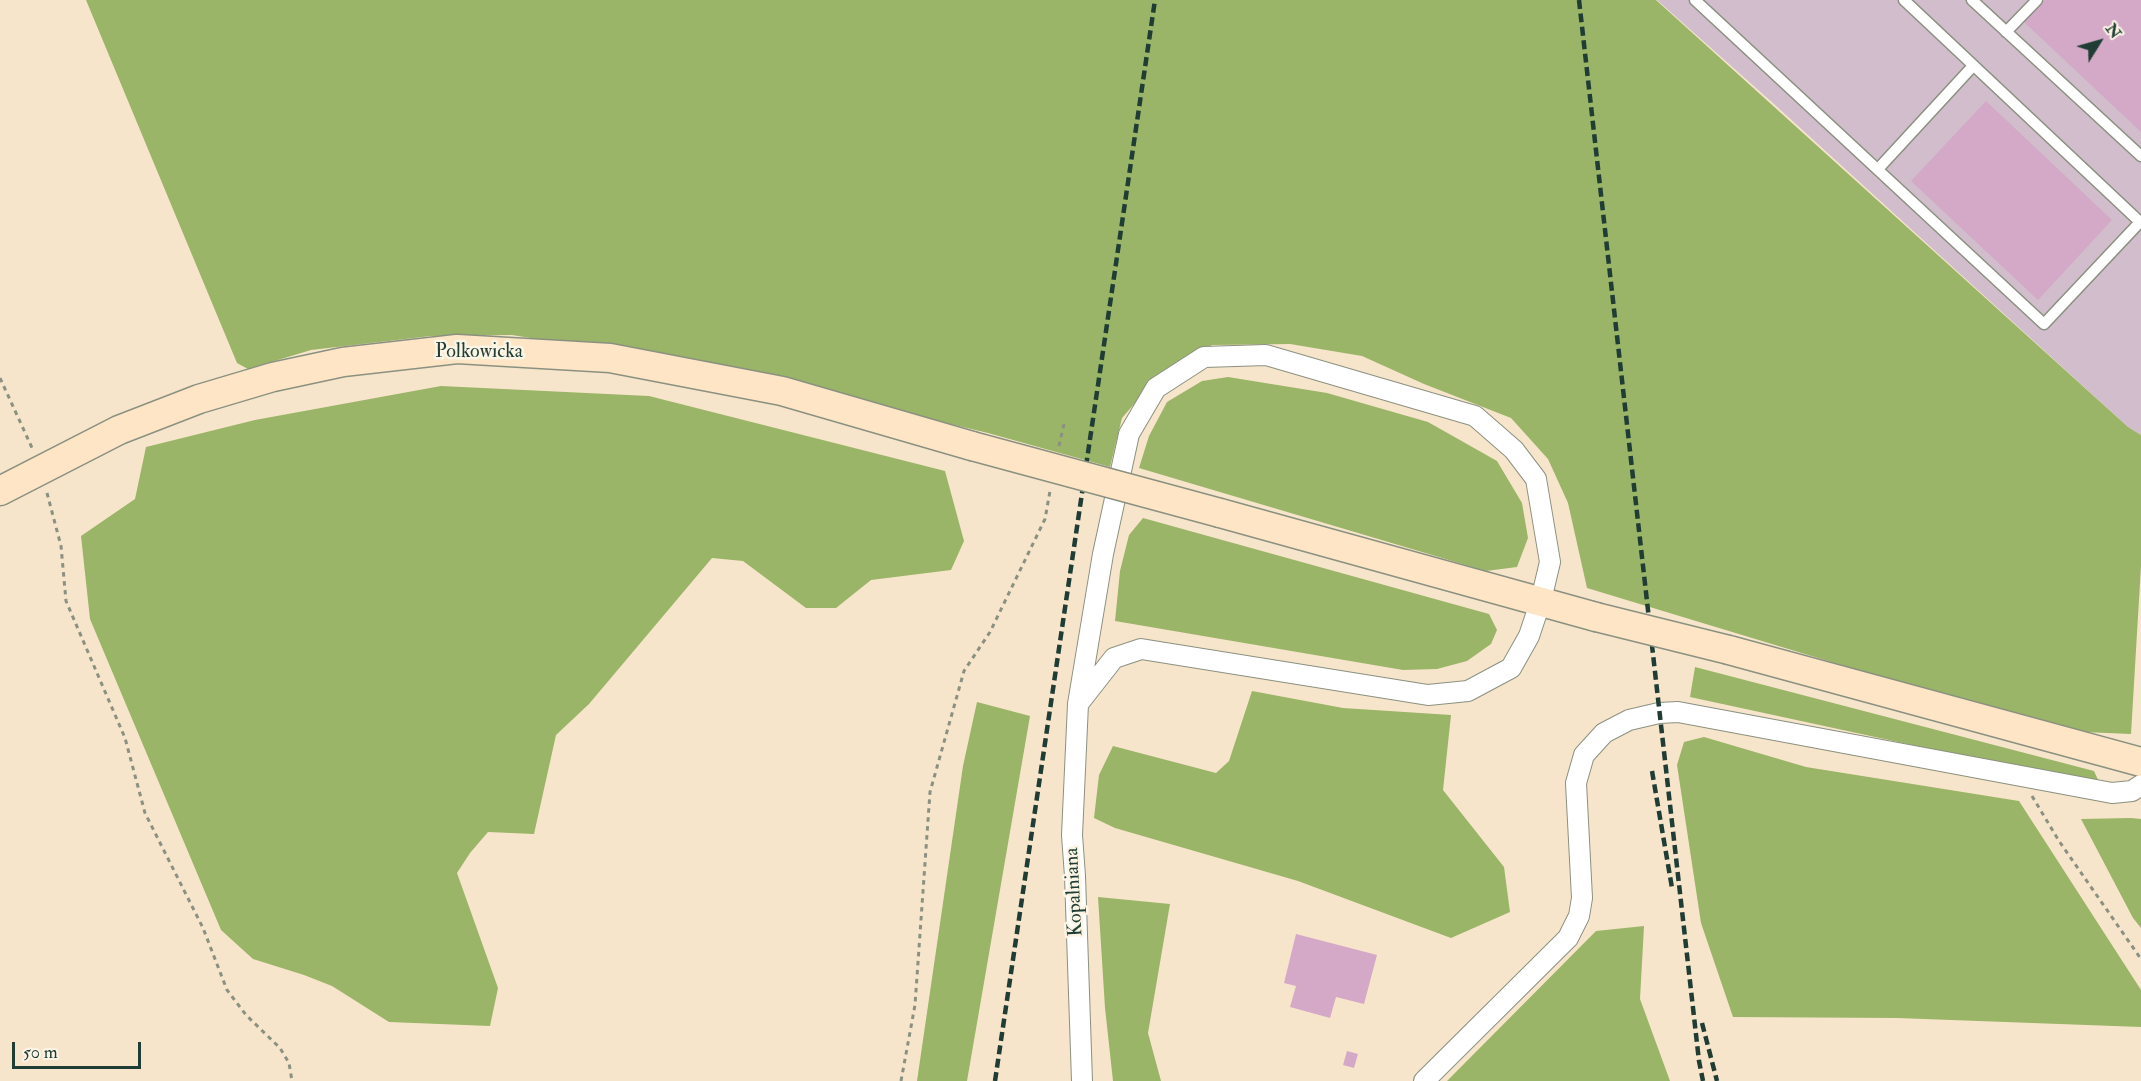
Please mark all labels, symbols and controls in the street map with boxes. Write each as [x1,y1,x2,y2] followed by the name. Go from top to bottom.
[2069,12,2129,72] north arrow
[2101,19,2126,43] text: N
[435,341,523,365] street label: Polkowicka
[1061,847,1089,937] street label: Kopalniana
[15,1030,144,1068] scale bar
[23,1041,58,1064] text: 50 m

